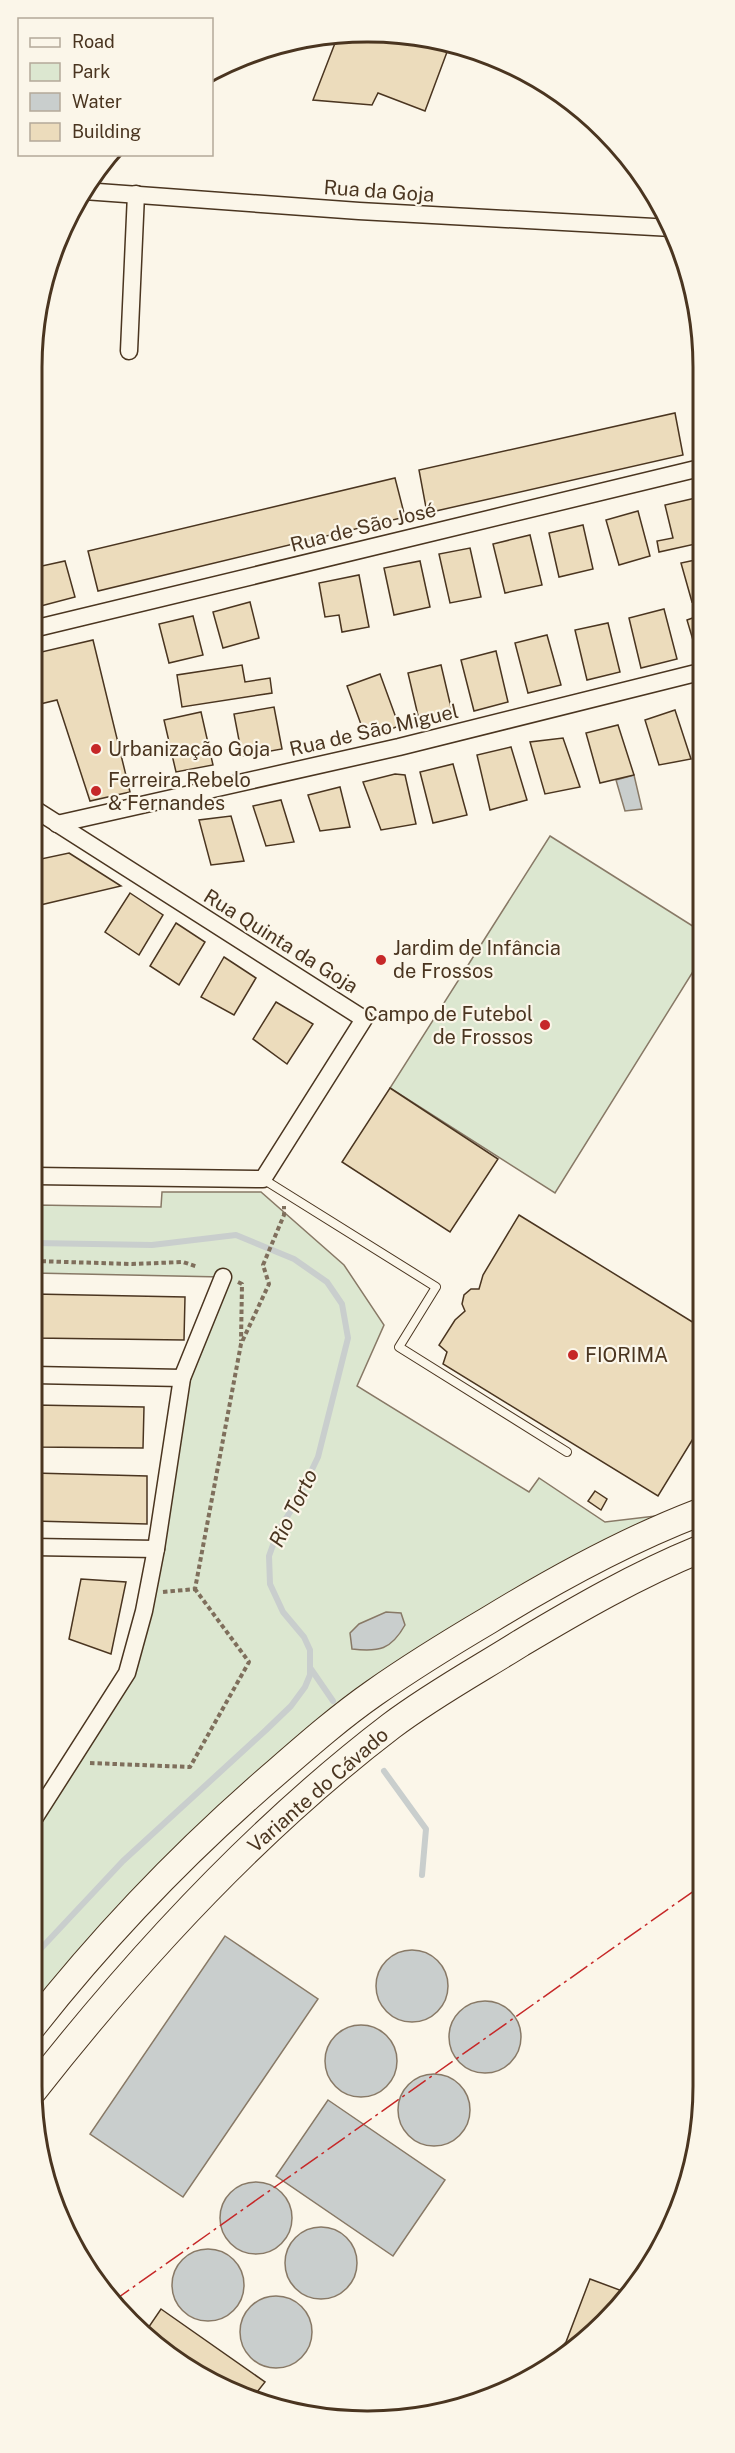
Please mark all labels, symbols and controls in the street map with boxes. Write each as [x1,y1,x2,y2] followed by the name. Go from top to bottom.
[18,18,213,156] legend
[72,31,115,52] text: Road
[72,61,110,82] text: Park
[72,91,122,112] text: Water
[72,121,141,142] text: Building
[323,175,435,207] street label: Rua da Goja
[288,497,438,557] street label: Rua de São José
[287,699,461,761] street label: Rua de São Miguel
[108,737,270,761] place label: Urbanização Goja
[89,742,103,756] marker: Urbanização Goja
[108,768,251,815] place label: Ferreira Rebelo & Fernandes
[89,784,103,798] marker: Ferreira Rebelo & Fernandes
[199,884,363,998] street label: Rua Quinta da Goja
[393,936,561,983] place label: Jardim de Infância de Frossos
[374,953,388,967] marker: Jardim de Infância de Frossos
[364,1002,533,1049] place label: Campo de Futebol de Frossos
[538,1018,552,1032] marker: Campo de Futebol de Frossos
[585,1343,668,1367] place label: FIORIMA
[566,1348,580,1362] marker: FIORIMA
[263,1465,323,1551] water label: Rio Torto
[243,1722,393,1858] street label: Variante do Cávado

